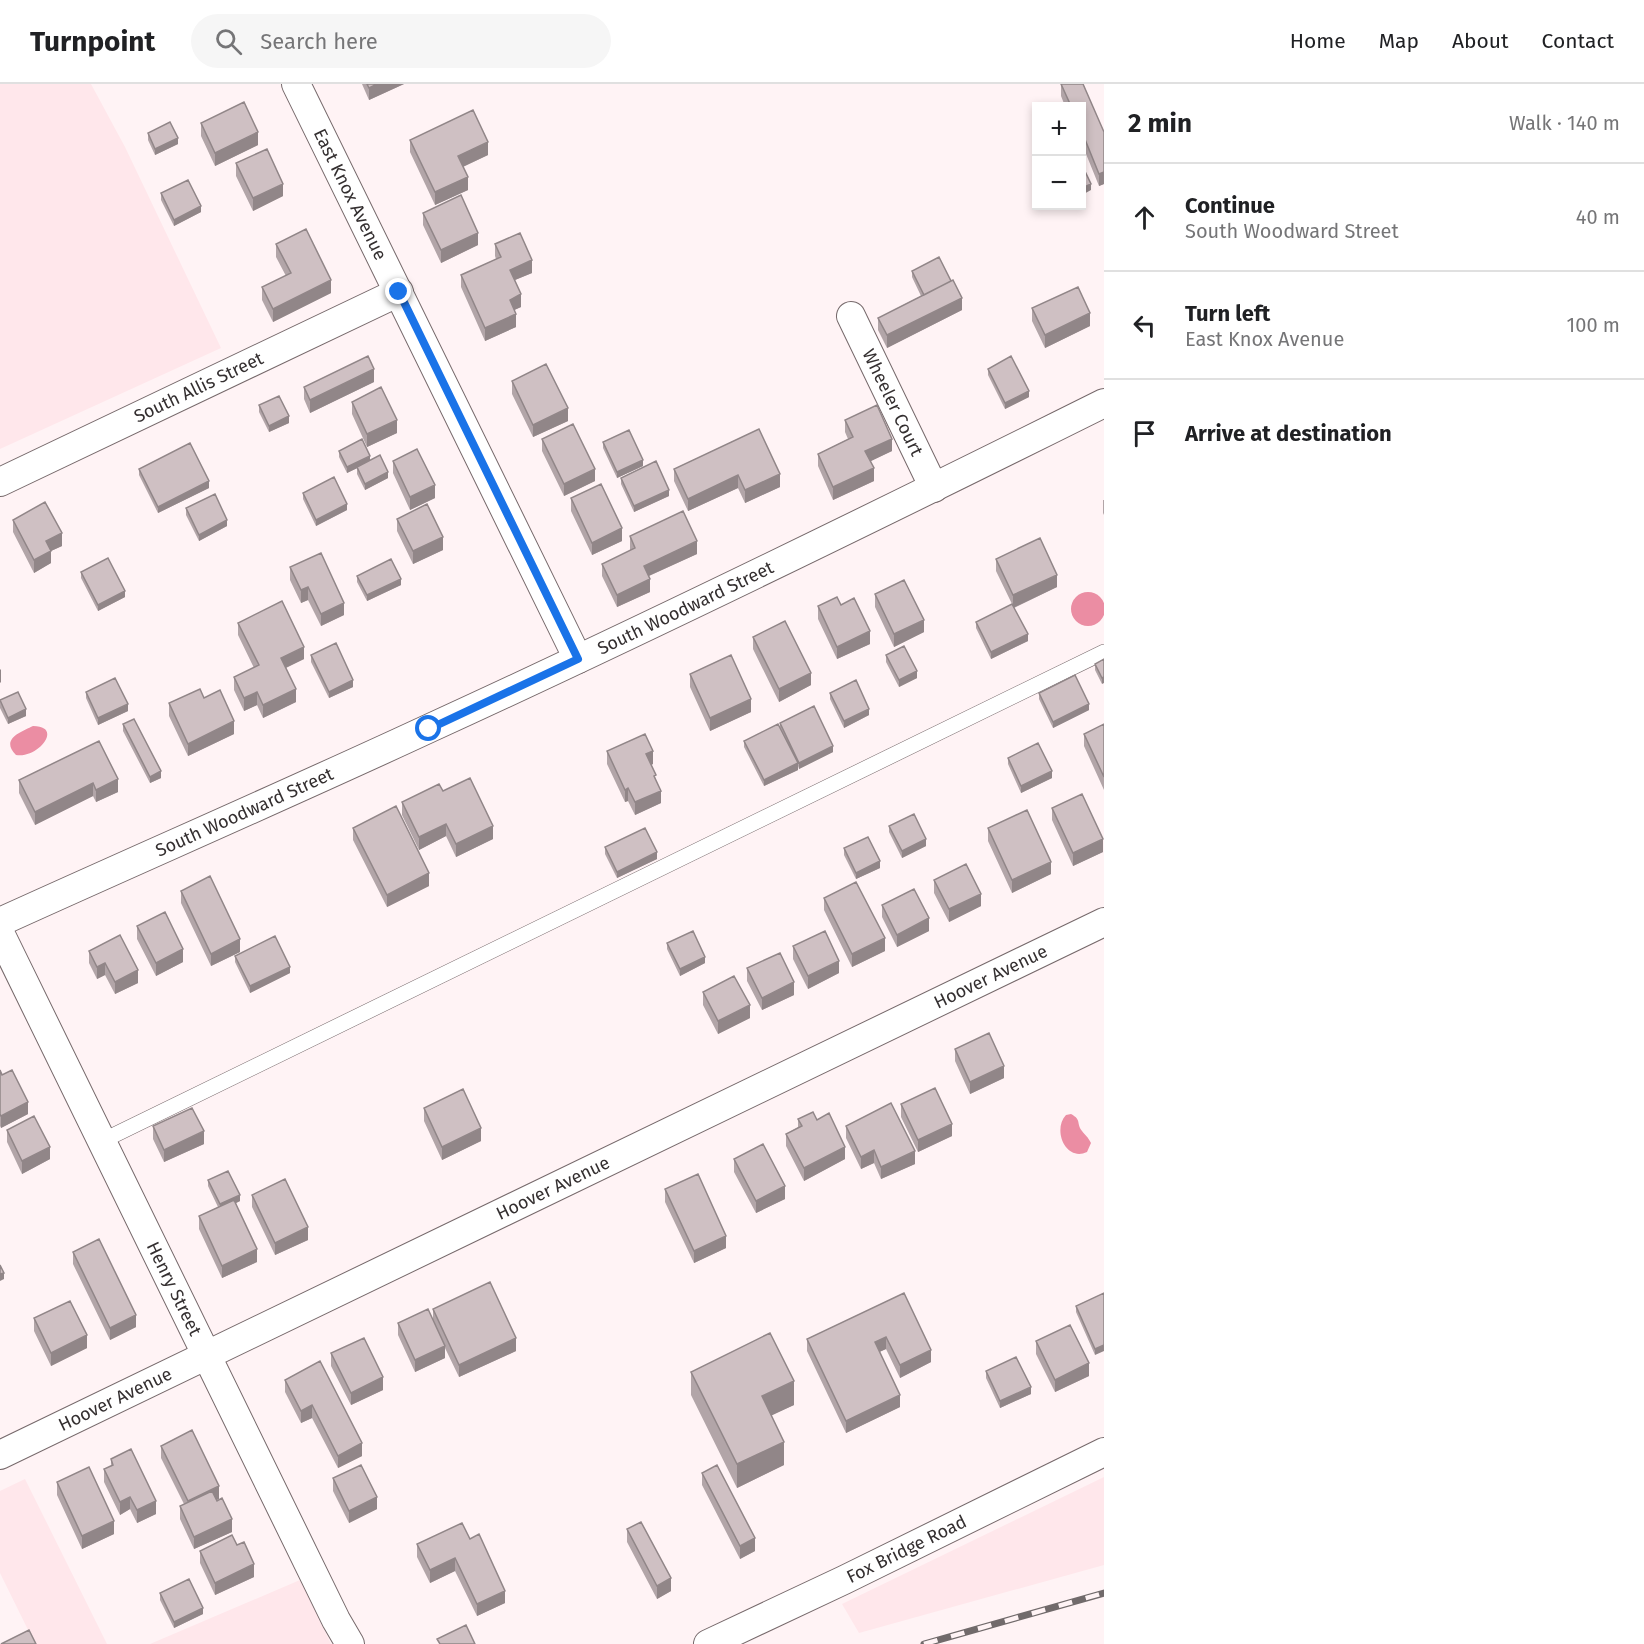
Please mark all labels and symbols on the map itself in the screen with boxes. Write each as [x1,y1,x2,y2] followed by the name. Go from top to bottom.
[309,125,392,264] street label: East Knox Avenue
[385,278,411,304] route end
[858,345,928,460] street label: Wheeler Court
[130,347,267,428] street label: South Allis Street
[594,556,777,659] street label: South Woodward Street
[415,715,441,741] route start
[152,763,337,862] street label: South Woodward Street
[930,940,1051,1013] street label: Hoover Avenue
[493,1151,613,1225] street label: Hoover Avenue
[142,1238,207,1340] street label: Henry Street
[55,1363,176,1436] street label: Hoover Avenue
[843,1510,970,1588] street label: Fox Bridge Road

